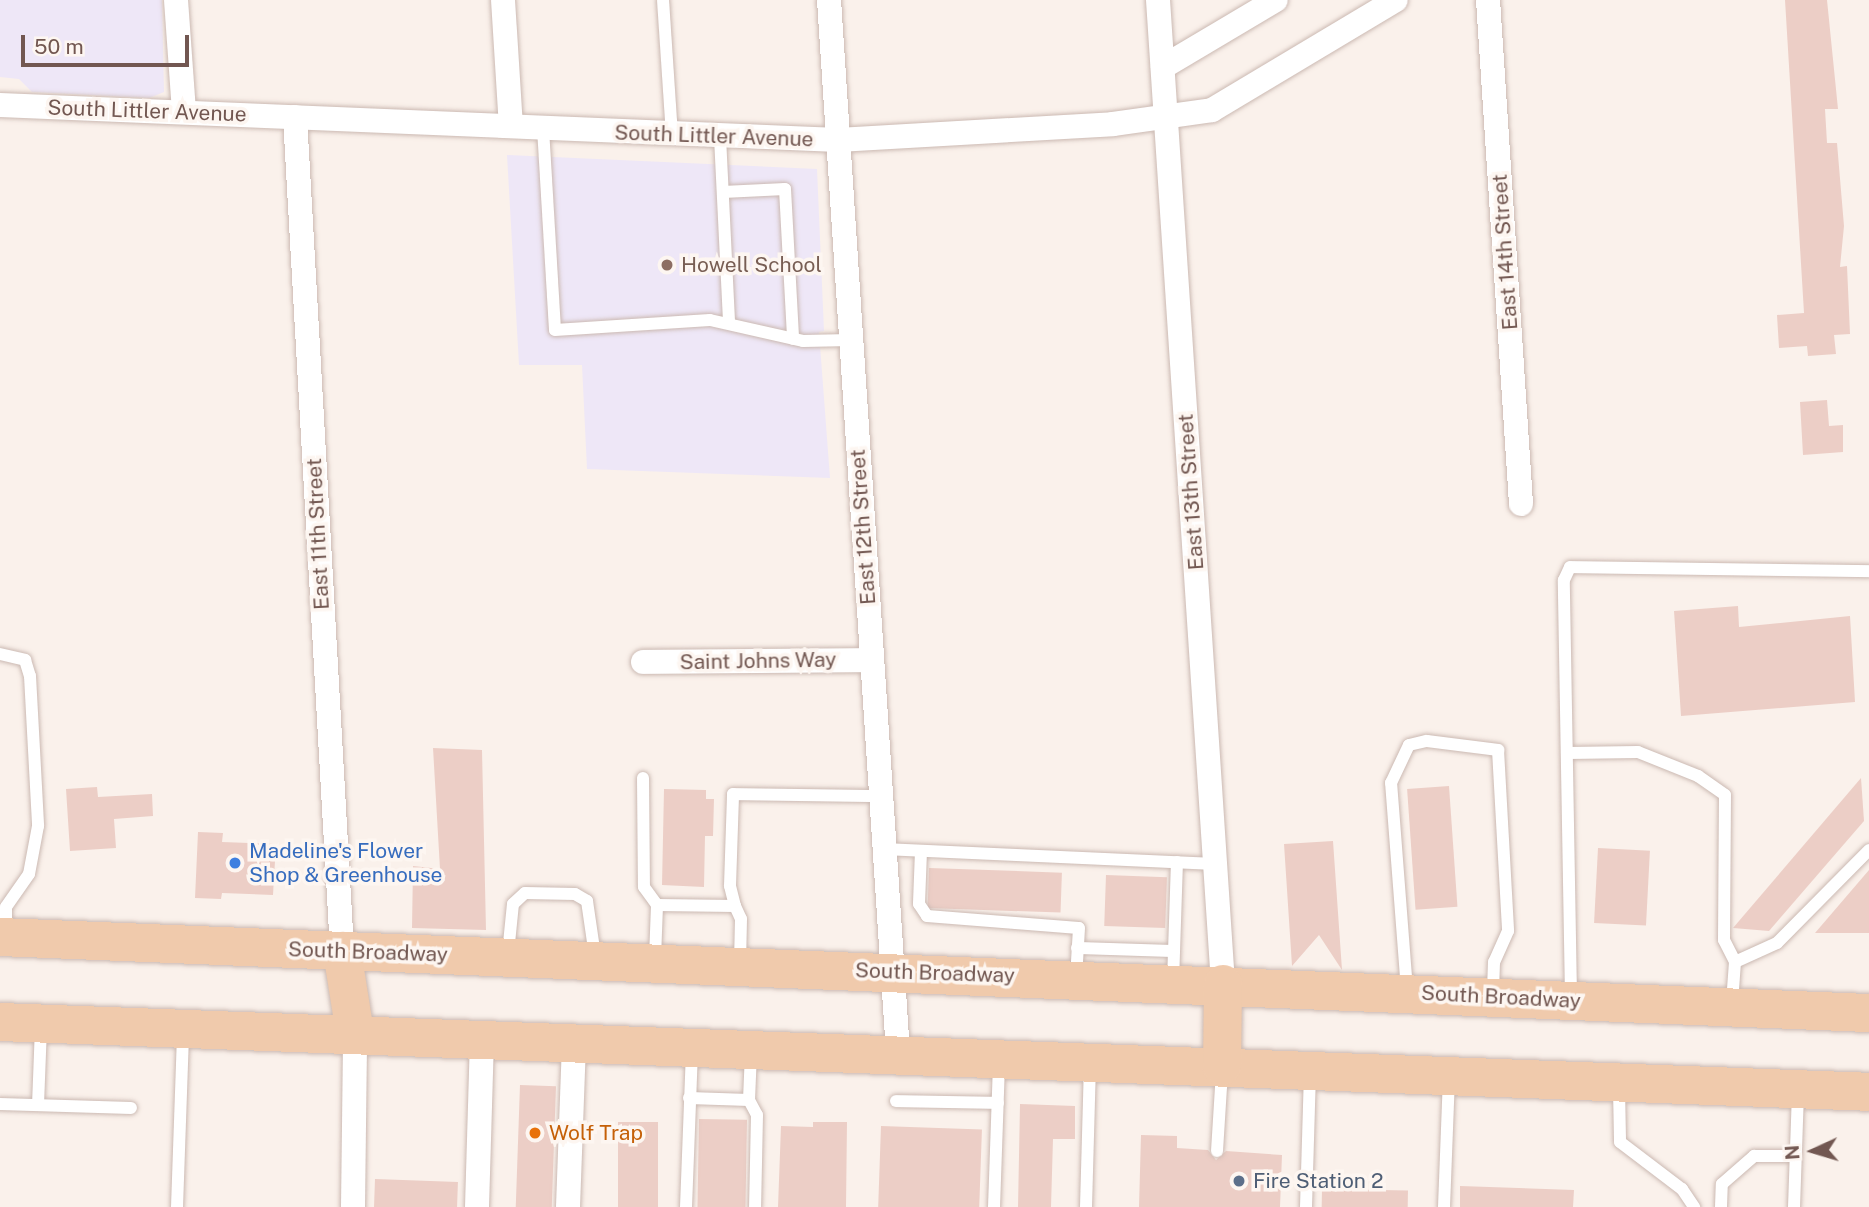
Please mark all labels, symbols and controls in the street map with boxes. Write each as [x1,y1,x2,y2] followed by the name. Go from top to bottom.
[24,21,192,65] scale bar
[34,34,84,59] text: 50 m
[47,95,247,127] street label: South Littler Avenue
[614,120,814,152] street label: South Littler Avenue
[1487,173,1523,331] street label: East 14th Street
[681,252,822,278] place label: Howell School
[659,257,675,273] marker: Howell School
[1173,413,1209,571] street label: East 13th Street
[845,448,881,606] street label: East 12th Street
[301,458,335,610] street label: East 11th Street
[679,647,837,675] street label: Saint Johns Way
[249,838,443,888] place label: Madeline's Flower Shop & Greenhouse
[227,855,243,871] marker: Madeline's Flower Shop & Greenhouse
[288,937,448,967] street label: South Broadway
[855,958,1015,988] street label: South Broadway
[1420,980,1582,1014] street label: South Broadway
[1778,1116,1848,1186] north arrow
[549,1120,643,1146] place label: Wolf Trap
[527,1125,543,1141] marker: Wolf Trap
[1781,1144,1804,1161] text: N
[1253,1168,1384,1194] place label: Fire Station 2
[1231,1173,1247,1189] marker: Fire Station 2

